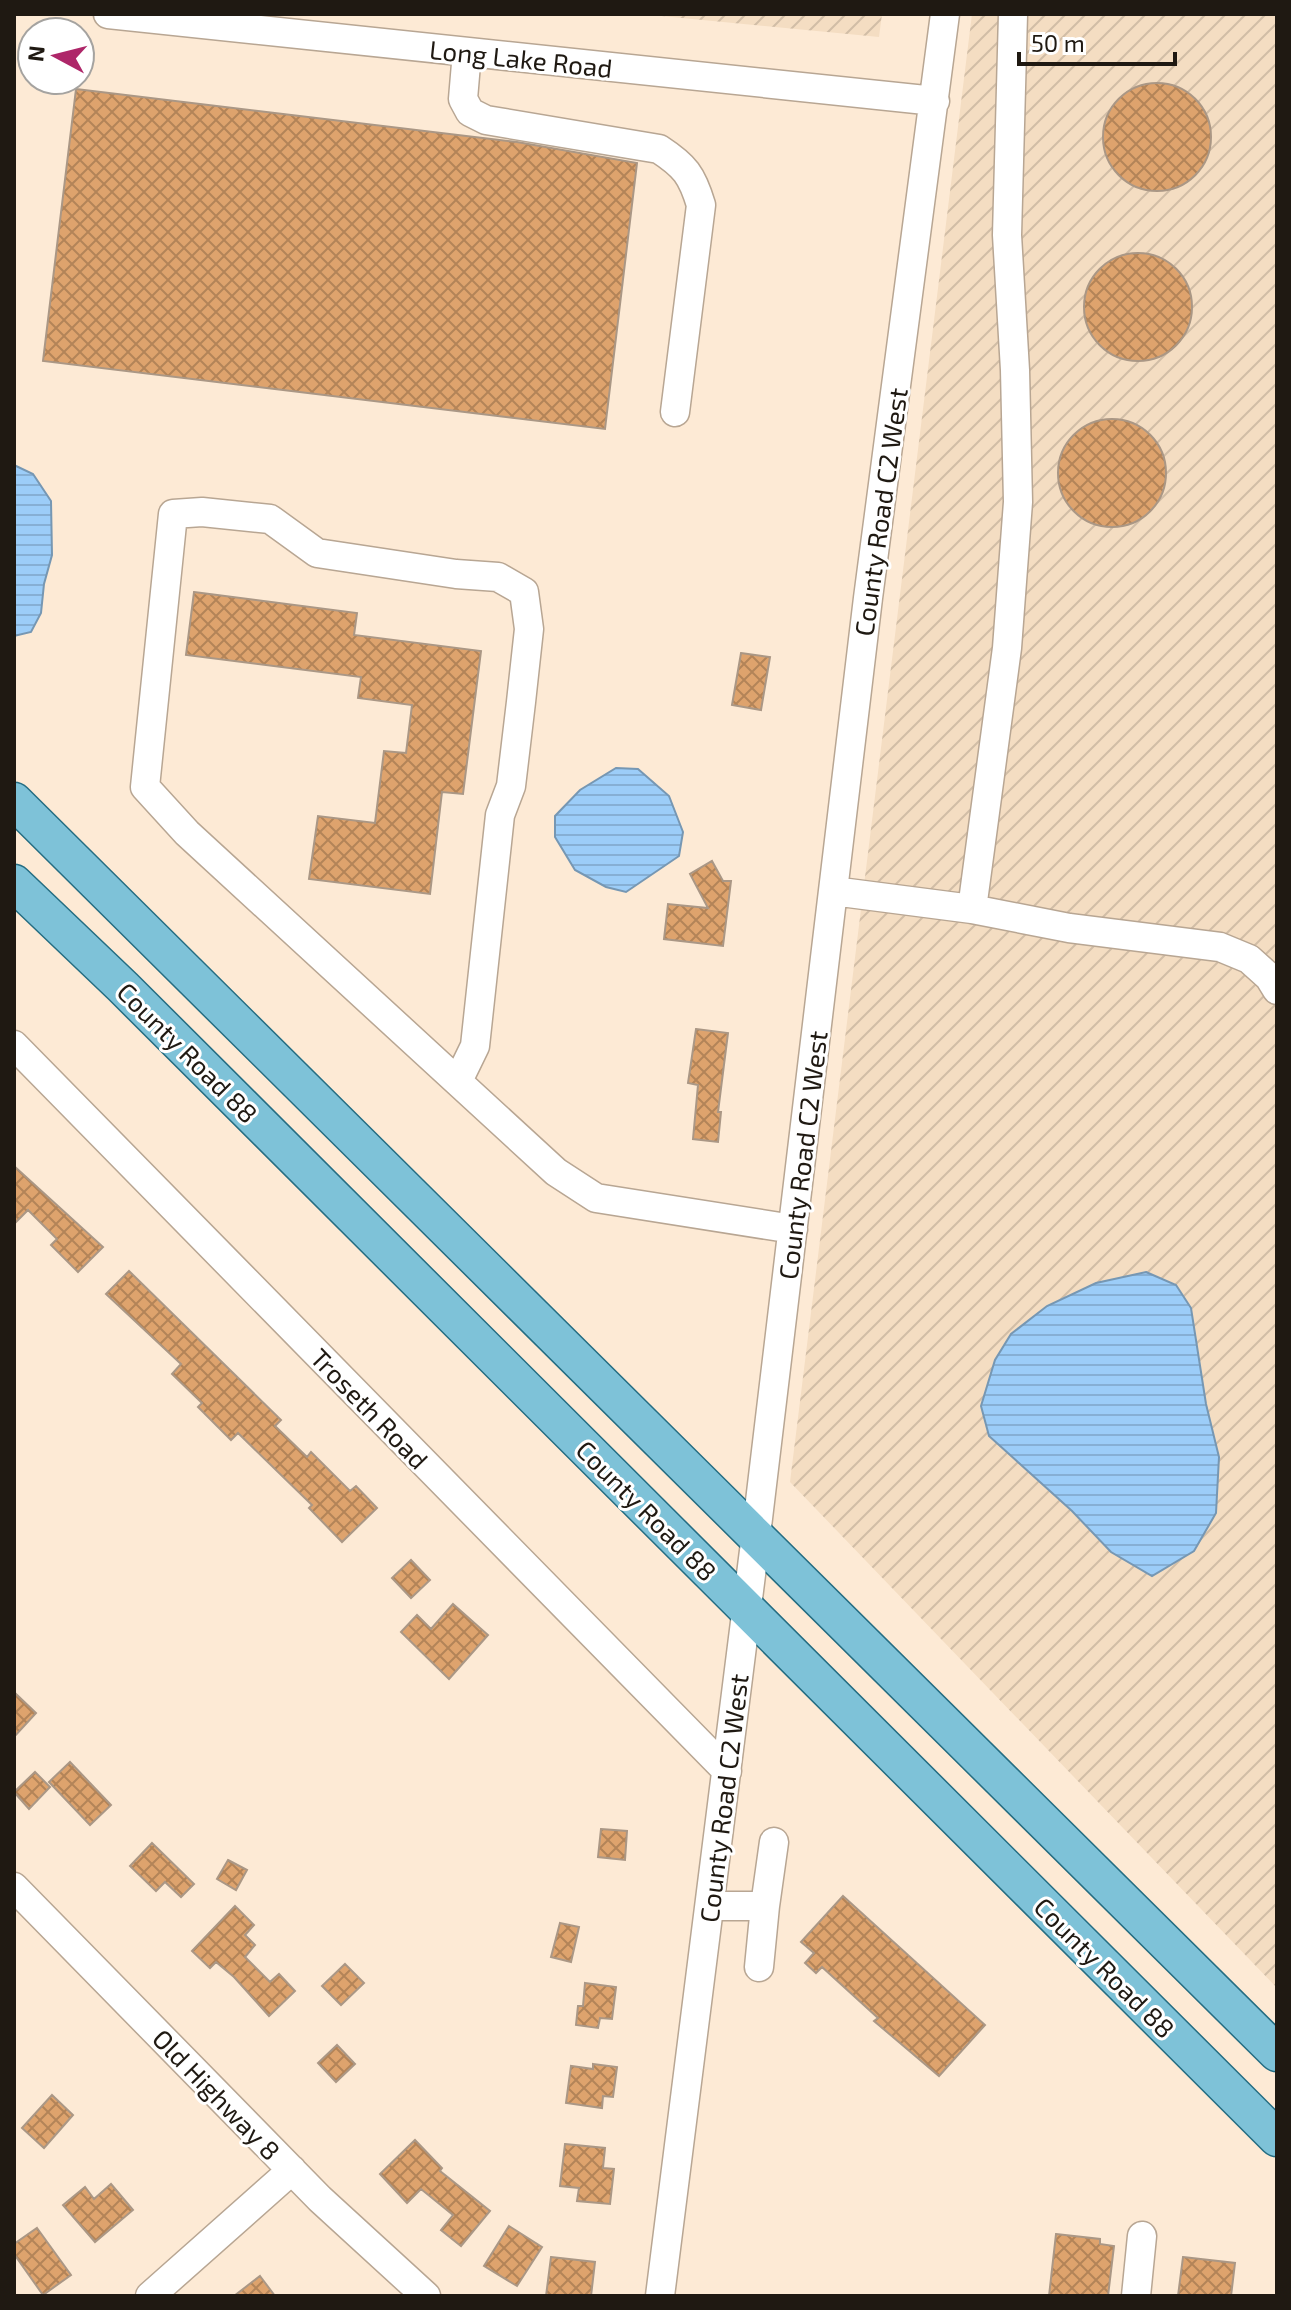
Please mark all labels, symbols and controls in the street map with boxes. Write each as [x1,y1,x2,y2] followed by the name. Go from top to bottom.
[16,16,96,96] north arrow
[1019,16,1175,66] scale bar
[1031,28,1085,57] text: 50 m
[428,33,614,83] street label: Long Lake Road
[21,44,49,63] text: N
[847,386,913,638] street label: County Road C2 West
[111,975,265,1129] street label: County Road 88
[771,1029,833,1281] street label: County Road C2 West
[305,1341,435,1475] street label: Troseth Road
[570,1433,724,1587] street label: County Road 88
[692,1672,754,1924] street label: County Road C2 West
[1028,1890,1182,2044] street label: County Road 88
[147,2022,287,2166] street label: Old Highway 8

